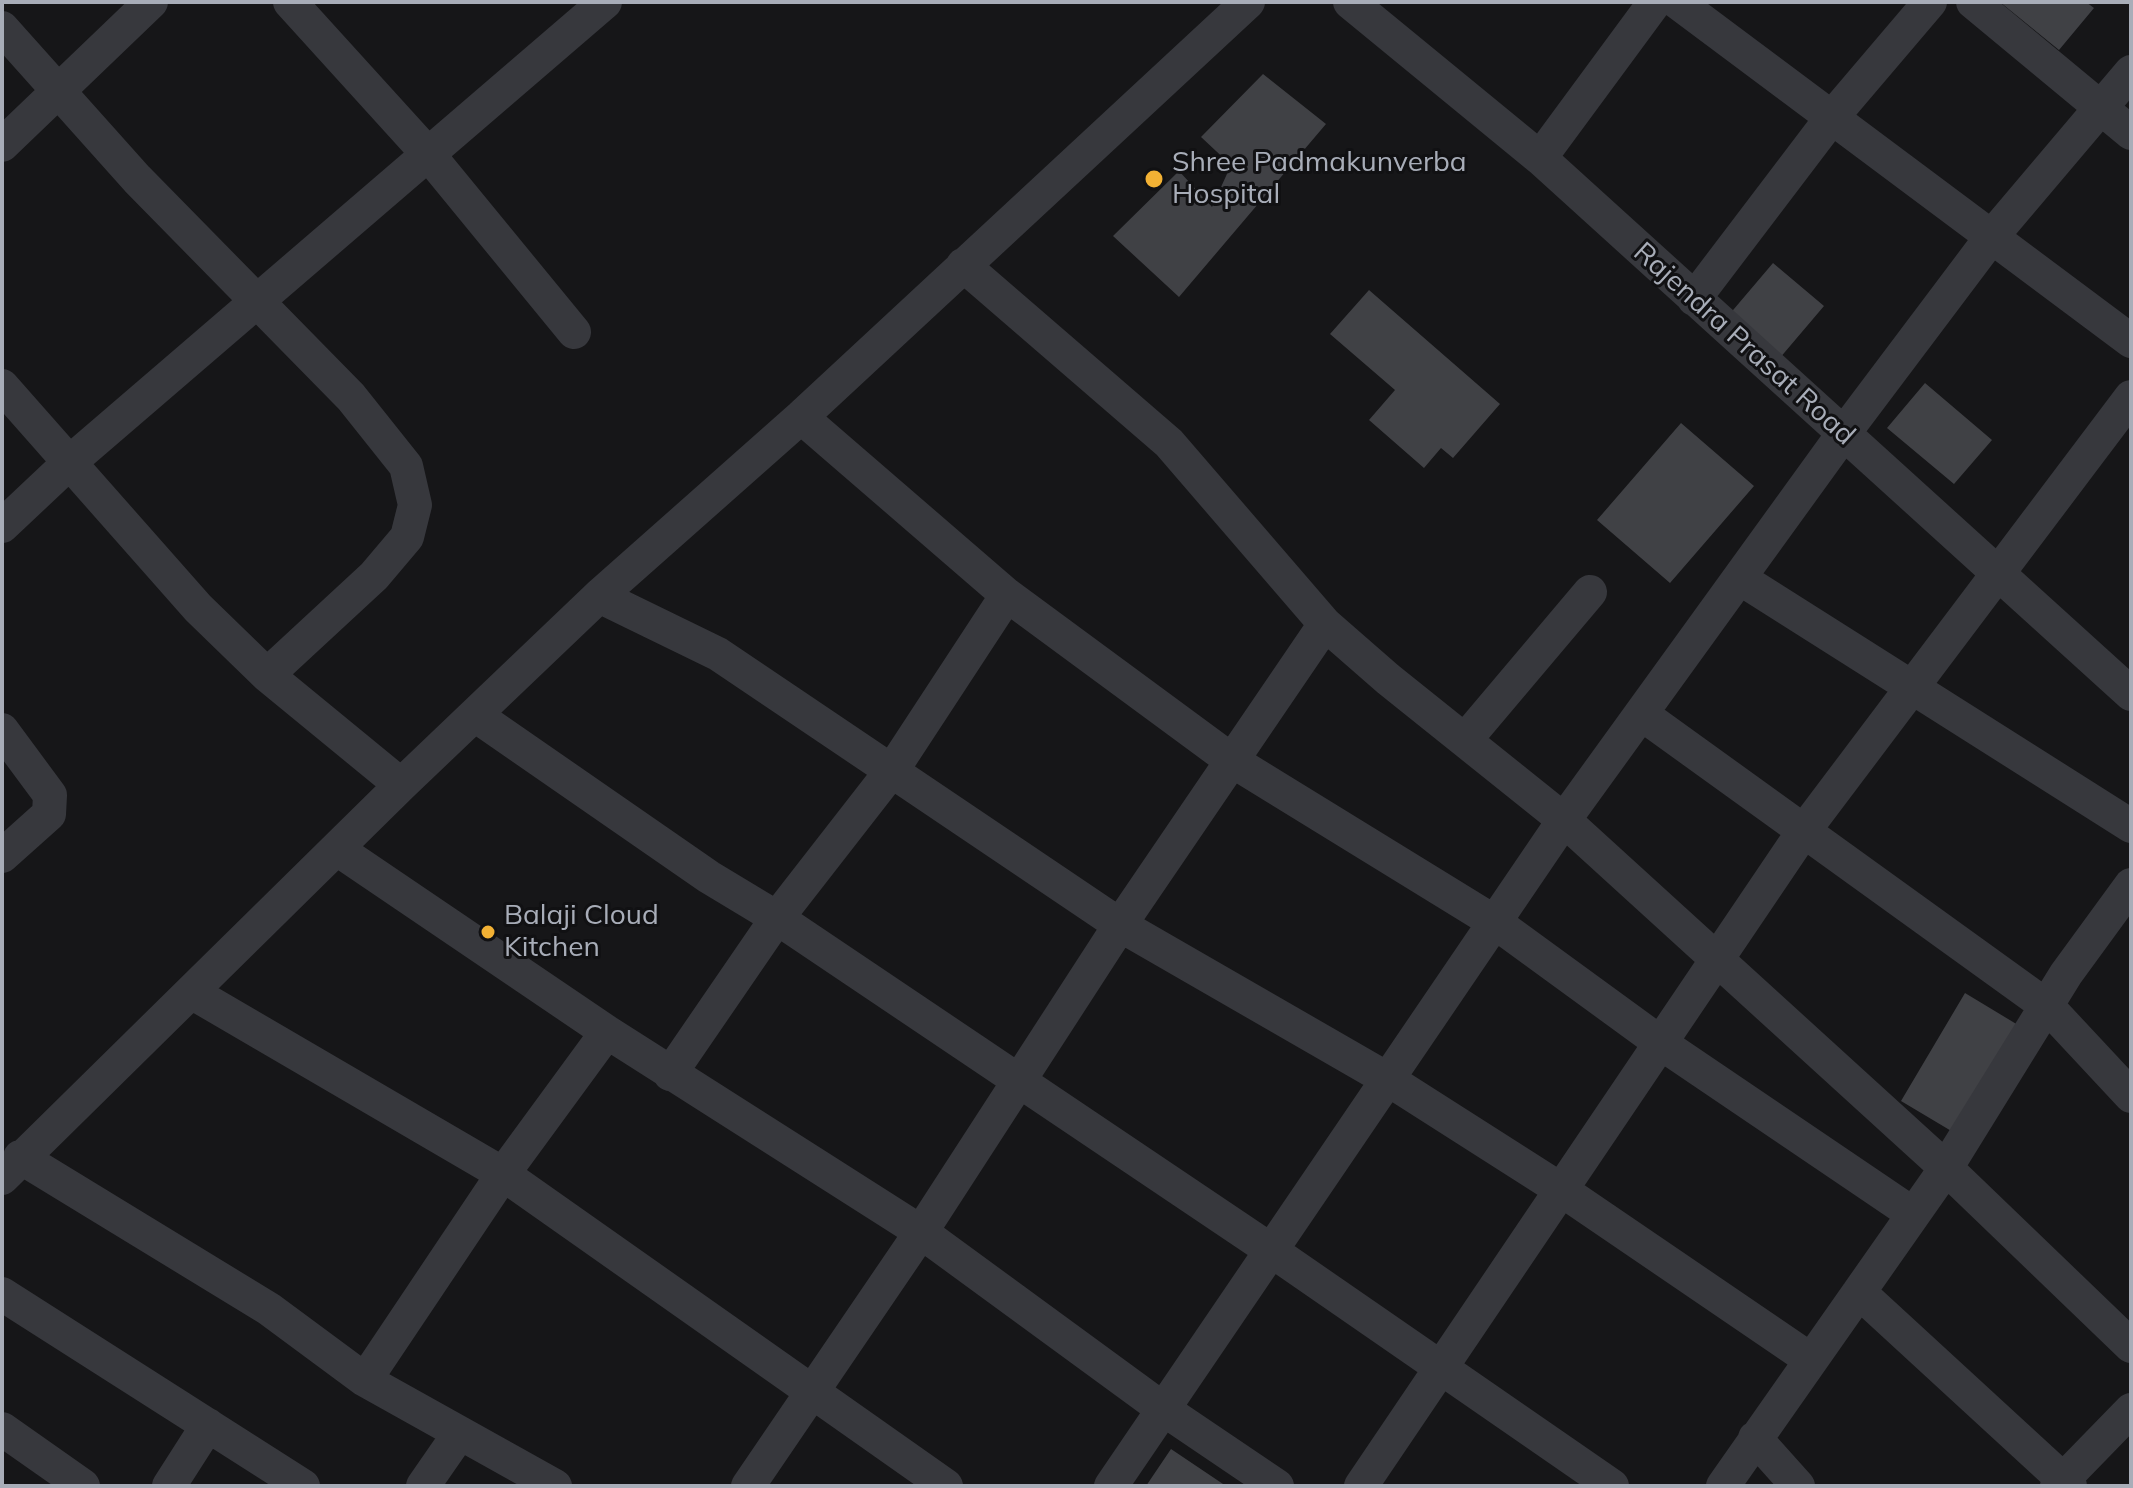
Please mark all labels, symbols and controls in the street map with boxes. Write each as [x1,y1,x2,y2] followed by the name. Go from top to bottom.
[1172,146,1467,212] place label: Shree Padmakunverba Hospital
[1143,168,1165,190] marker: Shree Padmakunverba Hospital
[1626,236,1862,452] street label: Rajendra Prasat Road
[504,899,659,965] place label: Balaji Cloud Kitchen
[479,923,497,941] marker: Balaji Cloud Kitchen

